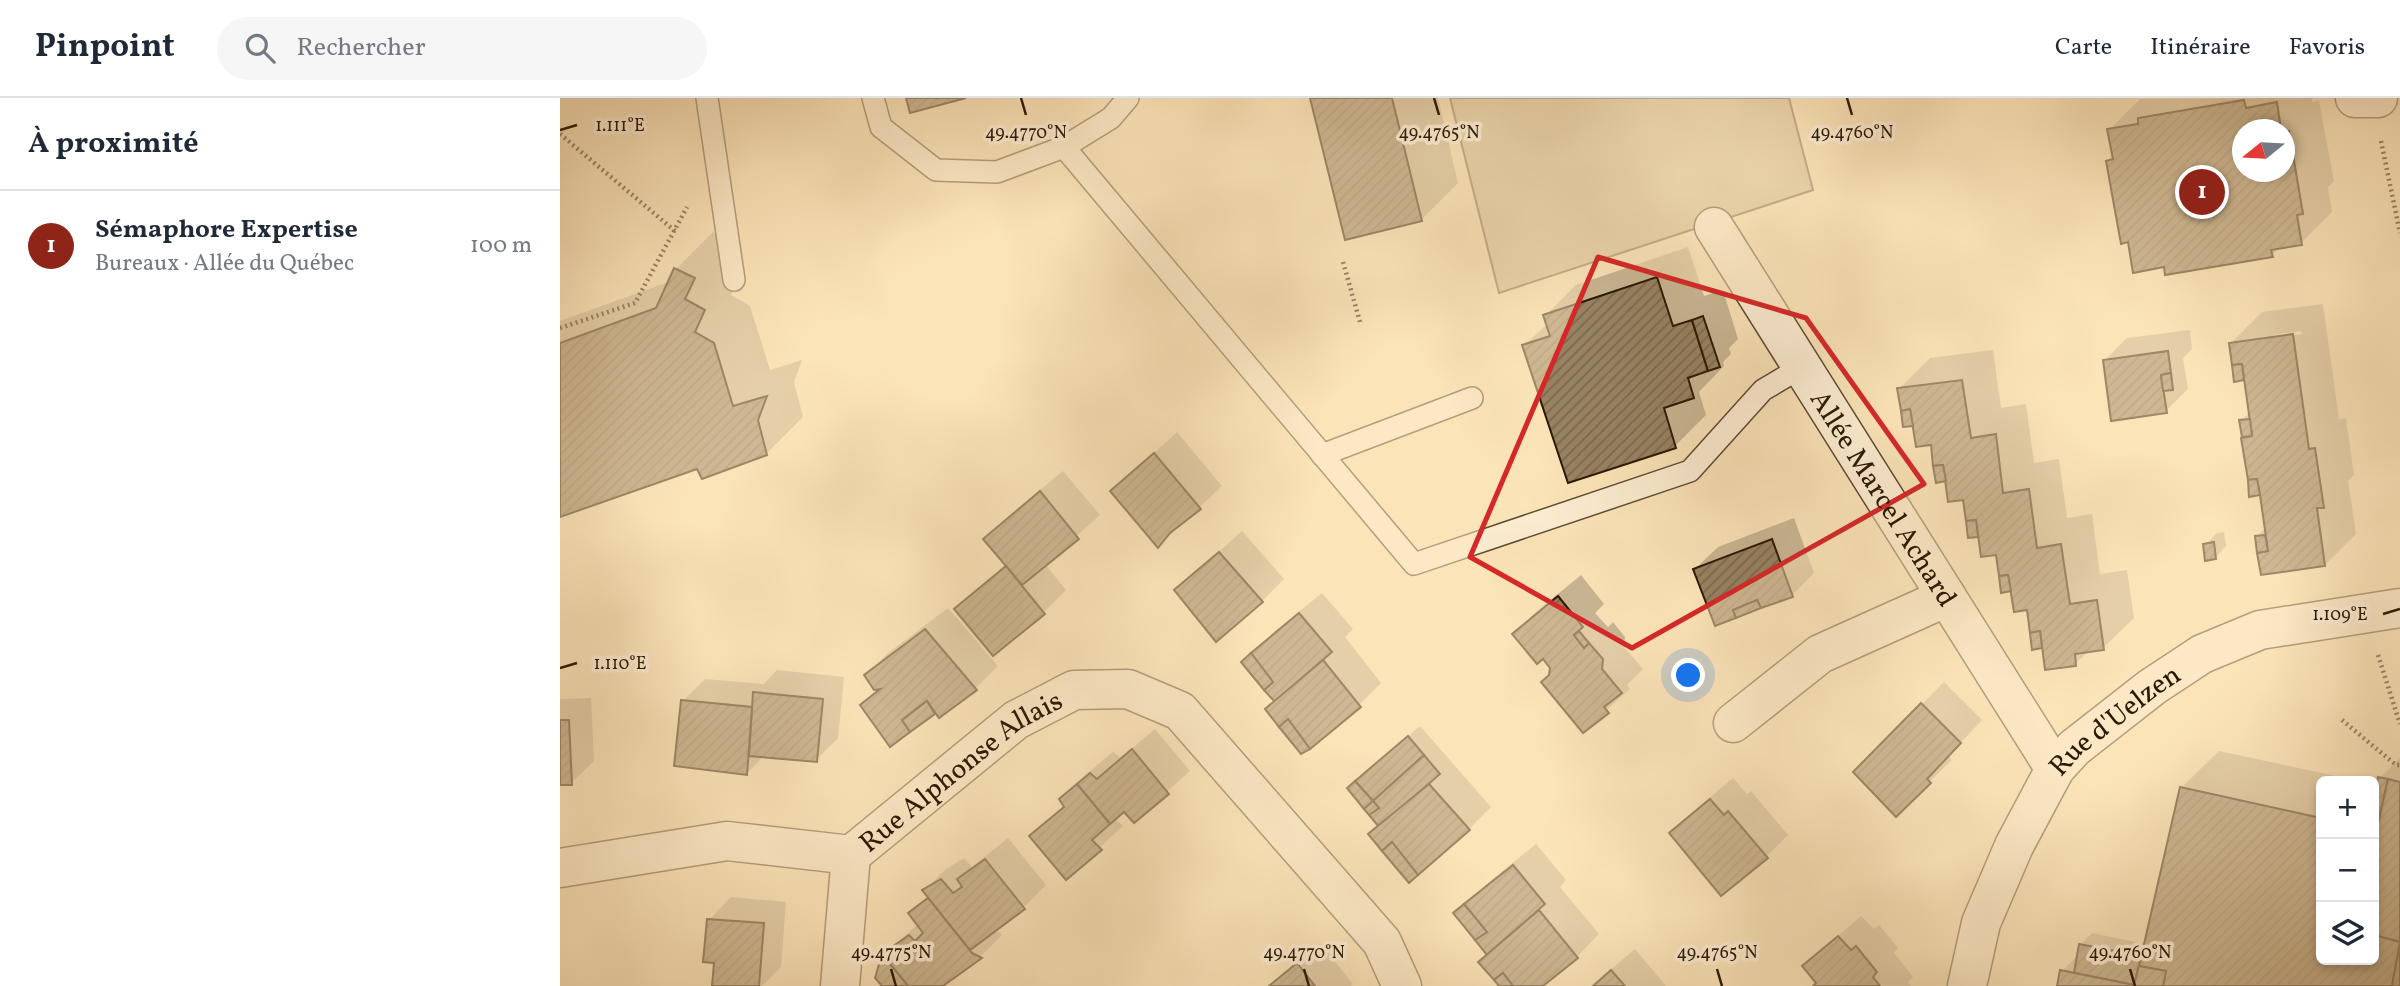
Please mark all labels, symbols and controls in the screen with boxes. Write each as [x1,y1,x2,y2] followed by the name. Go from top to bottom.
[217,17,707,80] search box
[35,25,175,71] text: Pinpoint
[241,29,279,67] icon: search
[297,30,426,66] text: Rechercher
[2055,31,2112,65] text: Carte
[2150,31,2251,65] text: Itinéraire
[2289,31,2365,65] text: Favoris
[595,114,645,139] text: 1.111°E
[2232,119,2295,182] north arrow
[985,121,1067,146] text: 49.4770°N
[1398,121,1480,146] text: 49.4765°N
[1811,121,1893,146] text: 49.4760°N
[28,123,199,165] text: À proximité
[2179,166,2225,218] pin: 1
[95,212,358,248] text: Sémaphore Expertise
[46,230,56,262] text: 1
[470,230,532,262] text: 100 m
[95,248,354,280] text: Bureaux · Allée du Québec
[1799,383,1965,615] street label: Allée Marcel Achard
[2312,603,2368,628] text: 1.109°E
[593,652,647,677] text: 1.110°E
[2041,656,2189,786] street label: Rue d'Uelzen
[1671,658,1705,692] your location
[852,682,1070,863] street label: Rue Alphonse Allais
[2316,776,2379,965] map controls
[2316,776,2379,839] button: +
[2316,839,2379,902] button: −
[2316,902,2379,965] button: layers
[851,941,931,966] text: 49.4775°N
[1263,941,1345,966] text: 49.4770°N
[1676,941,1758,966] text: 49.4765°N
[2089,941,2171,966] text: 49.4760°N

